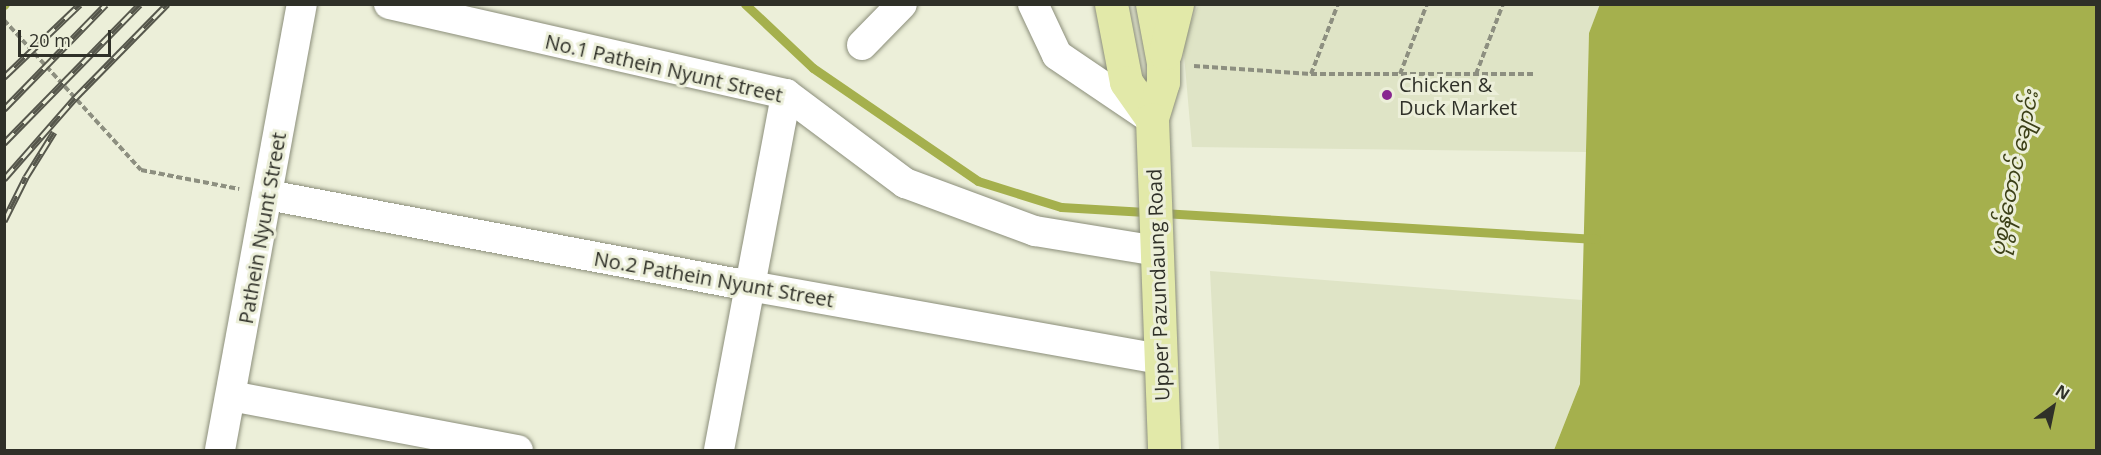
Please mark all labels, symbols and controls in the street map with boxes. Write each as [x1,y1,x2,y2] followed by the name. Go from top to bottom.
[21,18,114,56] scale bar
[29,28,71,52] text: 20 m
[543,29,785,107] street label: No.1 Pathein Nyunt Street
[1399,72,1517,119] place label: Chicken & Duck Market
[1380,88,1394,102] marker: Chicken & Duck Market
[1983,88,2043,258] water label: ပုစွန်တောင် ချောင်း
[233,130,291,326] street label: Pathein Nyunt Street
[1142,168,1174,402] street label: Upper Pazundaung Road
[592,246,836,312] street label: No.2 Pathein Nyunt Street
[2023,377,2083,437] north arrow
[2051,379,2074,405] text: N

